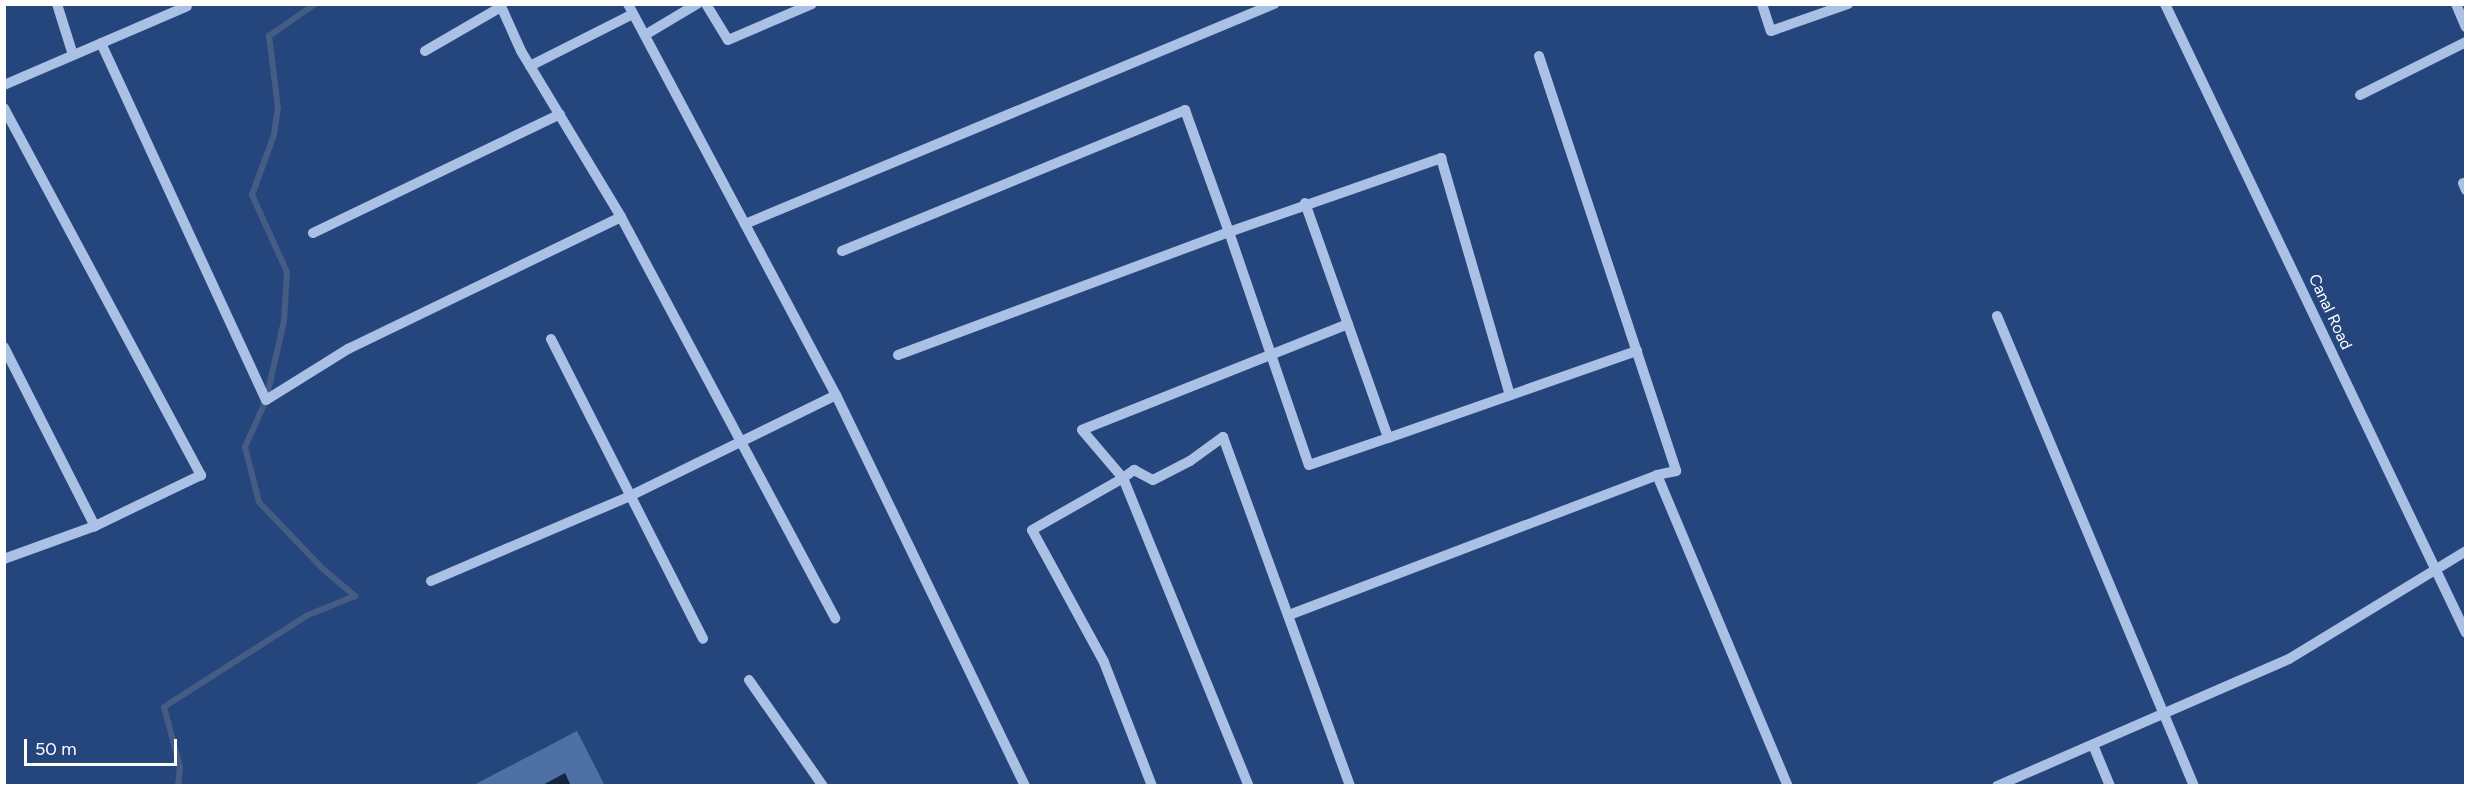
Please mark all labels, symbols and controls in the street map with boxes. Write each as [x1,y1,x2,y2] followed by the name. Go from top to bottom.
[2304,271,2356,353] street label: Canal Road
[27,727,180,765] scale bar
[35,738,77,760] text: 50 m

